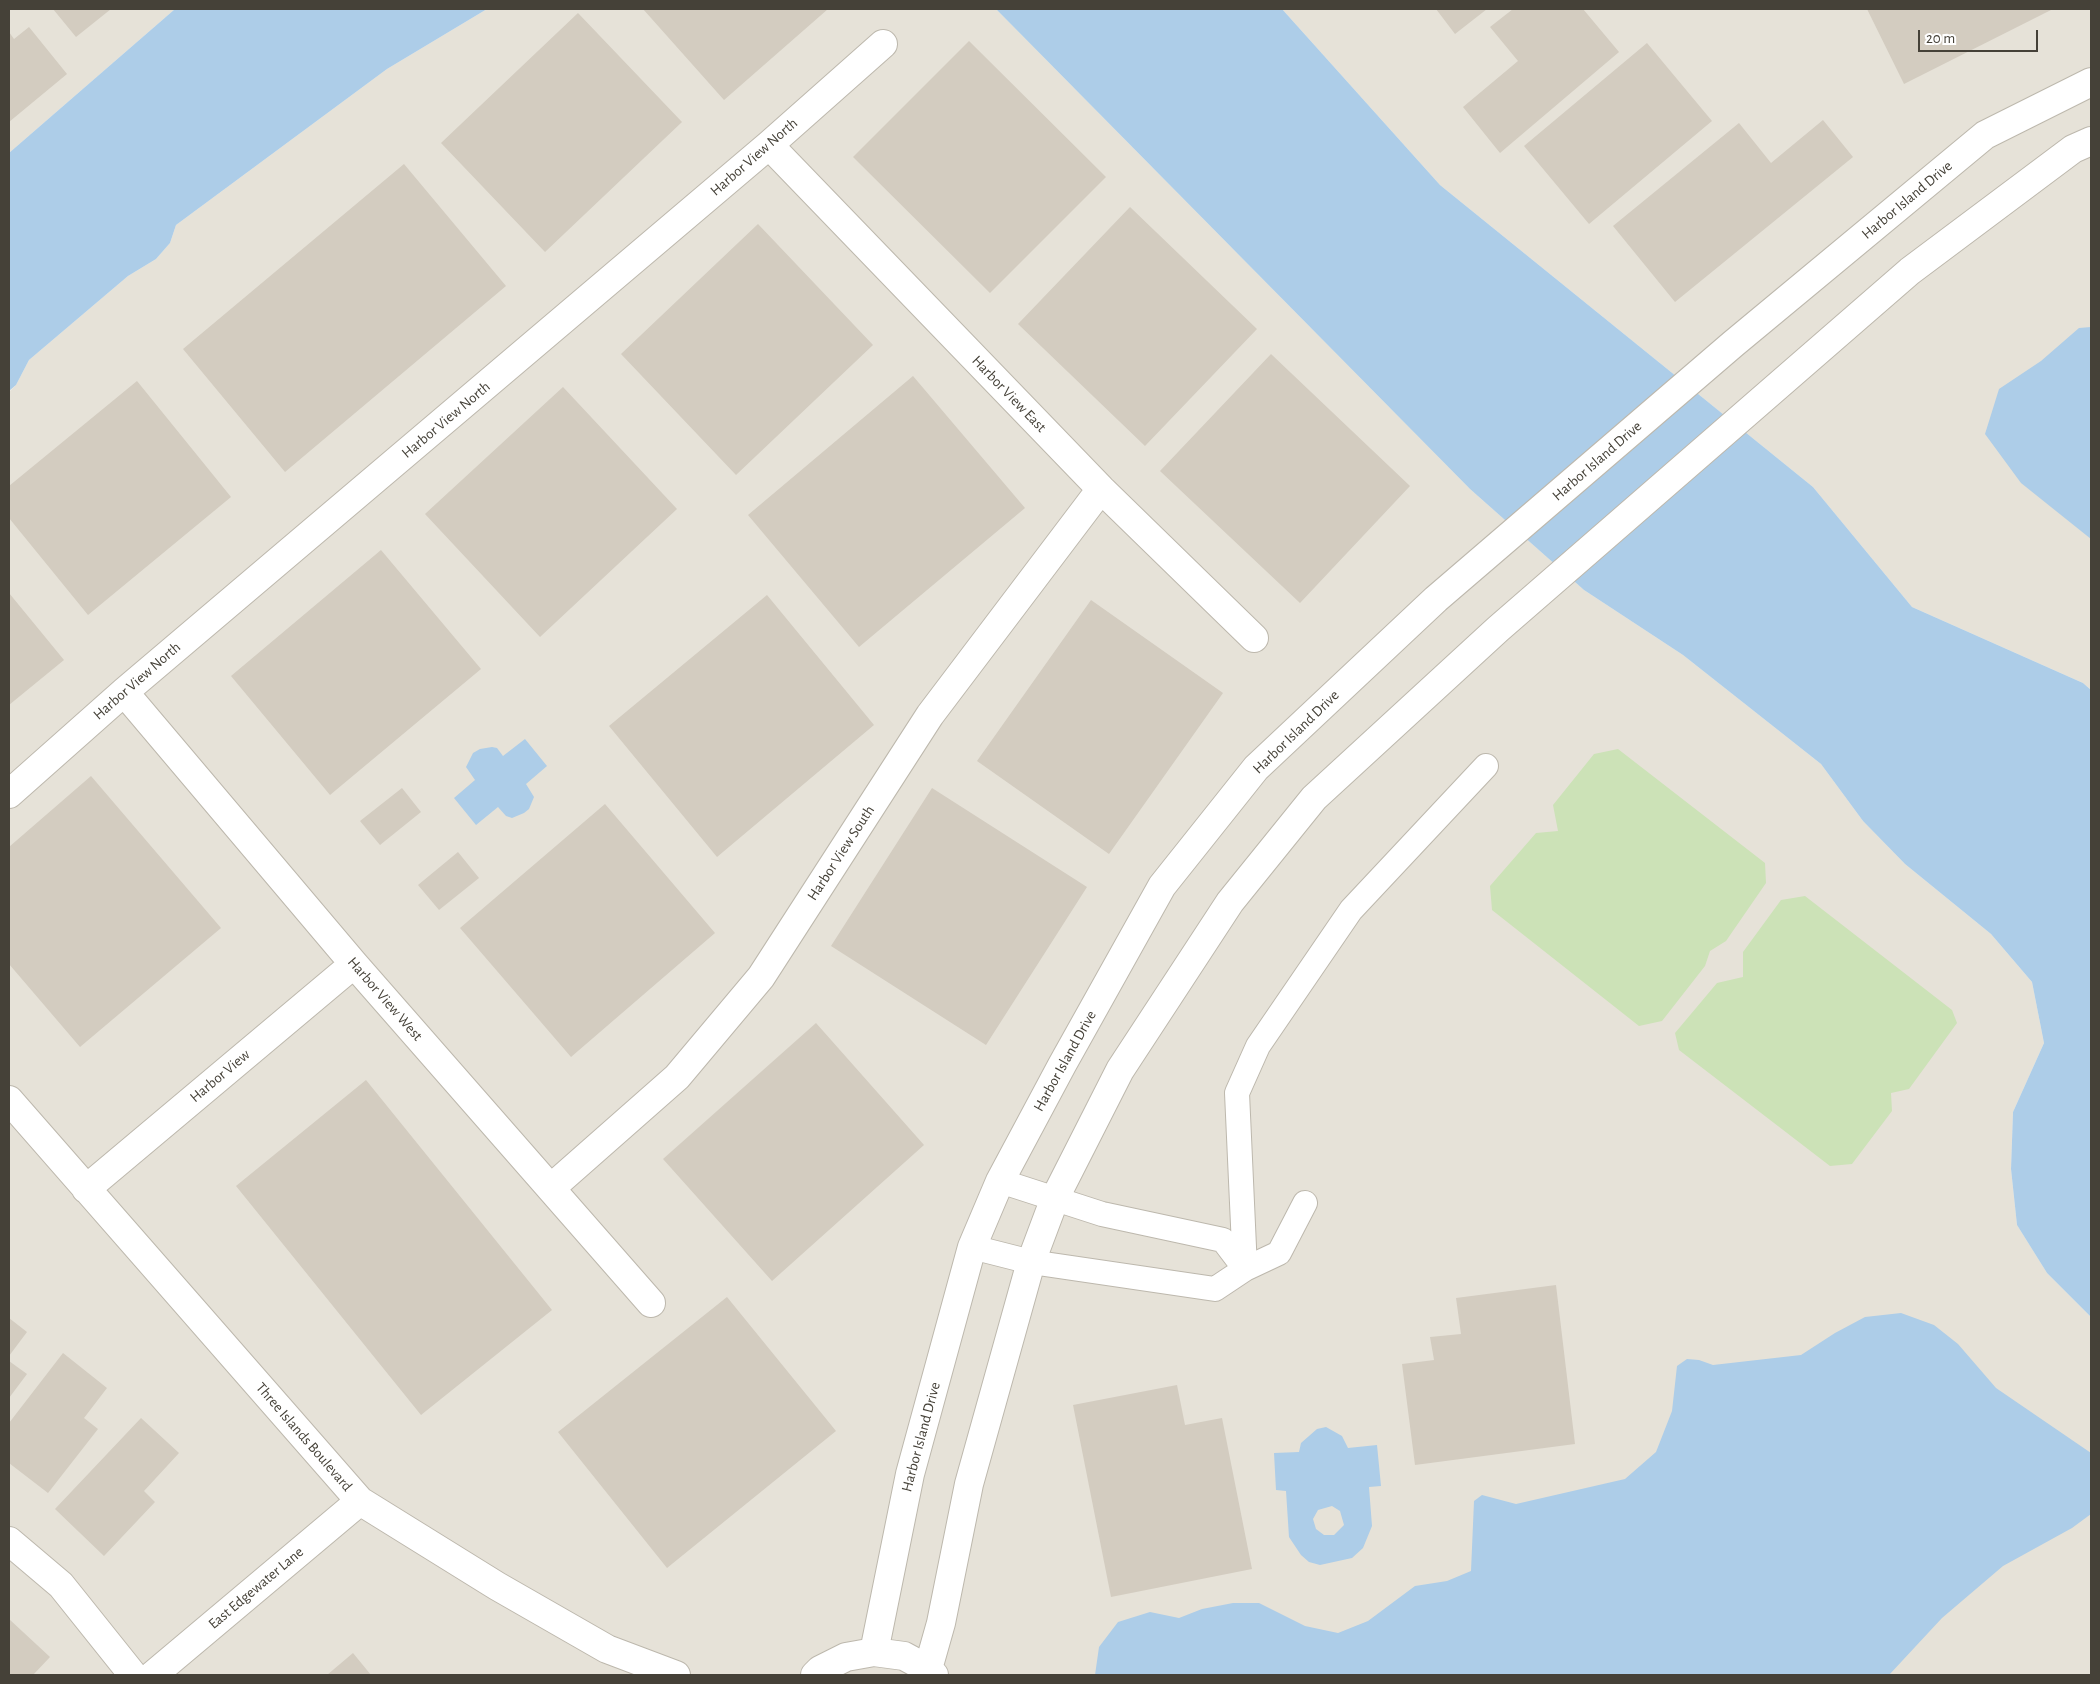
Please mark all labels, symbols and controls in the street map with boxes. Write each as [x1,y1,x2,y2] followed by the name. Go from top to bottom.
[1920,20,2040,52] scale bar
[1926,31,1955,46] text: 20 m
[707,114,801,200] street label: Harbor View North
[1858,157,1956,243] street label: Harbor Island Drive
[968,352,1050,436] street label: Harbor View East
[398,378,494,462] street label: Harbor View North
[1549,417,1645,505] street label: Harbor Island Drive
[90,638,184,724] street label: Harbor View North
[1249,686,1343,778] street label: Harbor Island Drive
[804,802,878,904] street label: Harbor View South
[344,953,426,1045] street label: Harbor View West
[1030,1007,1100,1115] street label: Harbor Island Drive
[186,1046,254,1106] street label: Harbor View
[252,1379,356,1495] street label: Three Islands Boulevard
[898,1380,944,1494] street label: Harbor Island Drive
[205,1543,307,1633] street label: East Edgewater Lane

